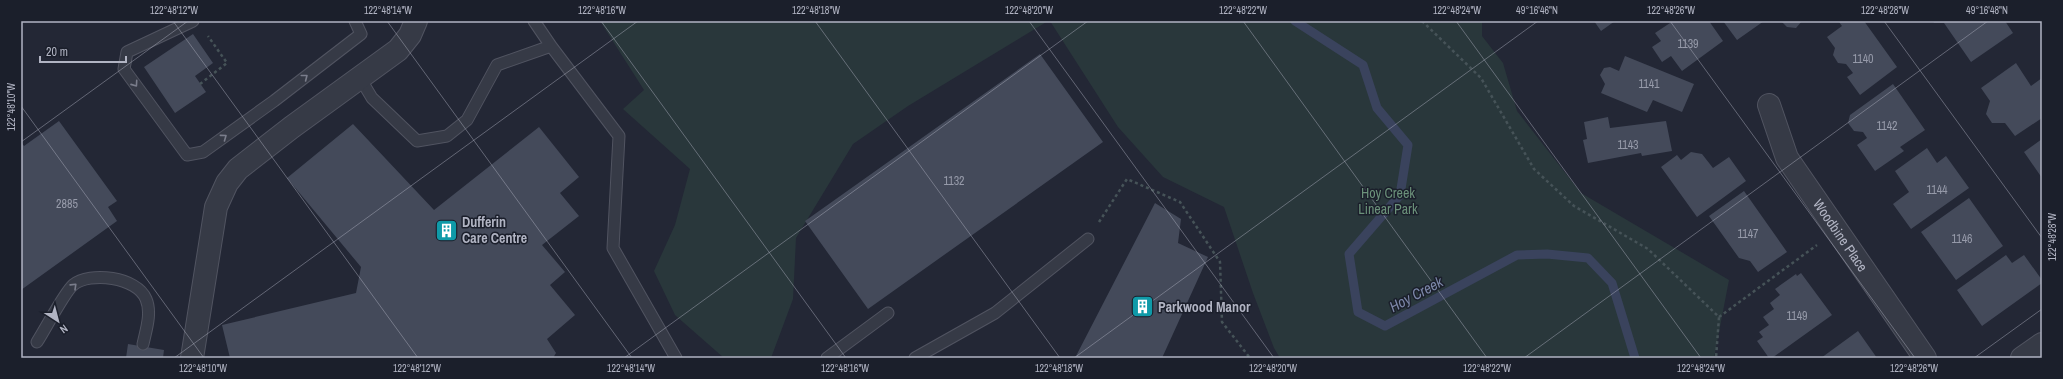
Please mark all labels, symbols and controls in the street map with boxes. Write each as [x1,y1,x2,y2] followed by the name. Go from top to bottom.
[150,4,198,17] text: 122°48'12"W
[364,4,412,17] text: 122°48'14"W
[578,4,626,17] text: 122°48'16"W
[792,4,840,17] text: 122°48'18"W
[1005,4,1053,17] text: 122°48'20"W
[1219,4,1267,17] text: 122°48'22"W
[1433,4,1481,17] text: 122°48'24"W
[1516,4,1558,17] text: 49°16'46"N
[1647,4,1695,17] text: 122°48'26"W
[1861,4,1909,17] text: 122°48'28"W
[1966,4,2008,17] text: 49°16'48"N
[1677,36,1699,52] house number: 1139
[40,38,126,64] scale bar
[46,44,68,60] text: 20 m
[1852,51,1874,67] house number: 1140
[300,75,307,82] one-way arrow
[1638,76,1660,92] house number: 1141
[130,80,137,87] one-way arrow
[5,83,18,131] text: 122°48'10"W
[1876,118,1898,134] house number: 1142
[219,135,226,142] one-way arrow
[1617,137,1639,153] house number: 1143
[943,173,965,189] house number: 1132
[1926,182,1948,198] house number: 1144
[1358,184,1418,218] park label: Hoy Creek Linear Park
[56,196,78,212] house number: 2885
[1809,196,1872,275] street label: Woodbine Place
[462,213,527,247] place label: Dufferin Care Centre
[2046,213,2059,261] text: 122°48'28"W
[433,217,459,243] building icon: Dufferin Care Centre
[1737,226,1759,242] house number: 1147
[1951,231,1973,247] house number: 1146
[1385,271,1447,317] water label: Hoy Creek
[69,284,77,291] one-way arrow
[1130,294,1156,320] building icon: Parkwood Manor
[1158,298,1251,316] place label: Parkwood Manor
[38,301,78,341] north arrow
[1786,308,1808,324] house number: 1149
[57,322,71,337] text: N
[179,362,227,375] text: 122°48'10"W
[393,362,441,375] text: 122°48'12"W
[607,362,655,375] text: 122°48'14"W
[821,362,869,375] text: 122°48'16"W
[1035,362,1083,375] text: 122°48'18"W
[1249,362,1297,375] text: 122°48'20"W
[1463,362,1511,375] text: 122°48'22"W
[1677,362,1725,375] text: 122°48'24"W
[1890,362,1938,375] text: 122°48'26"W

